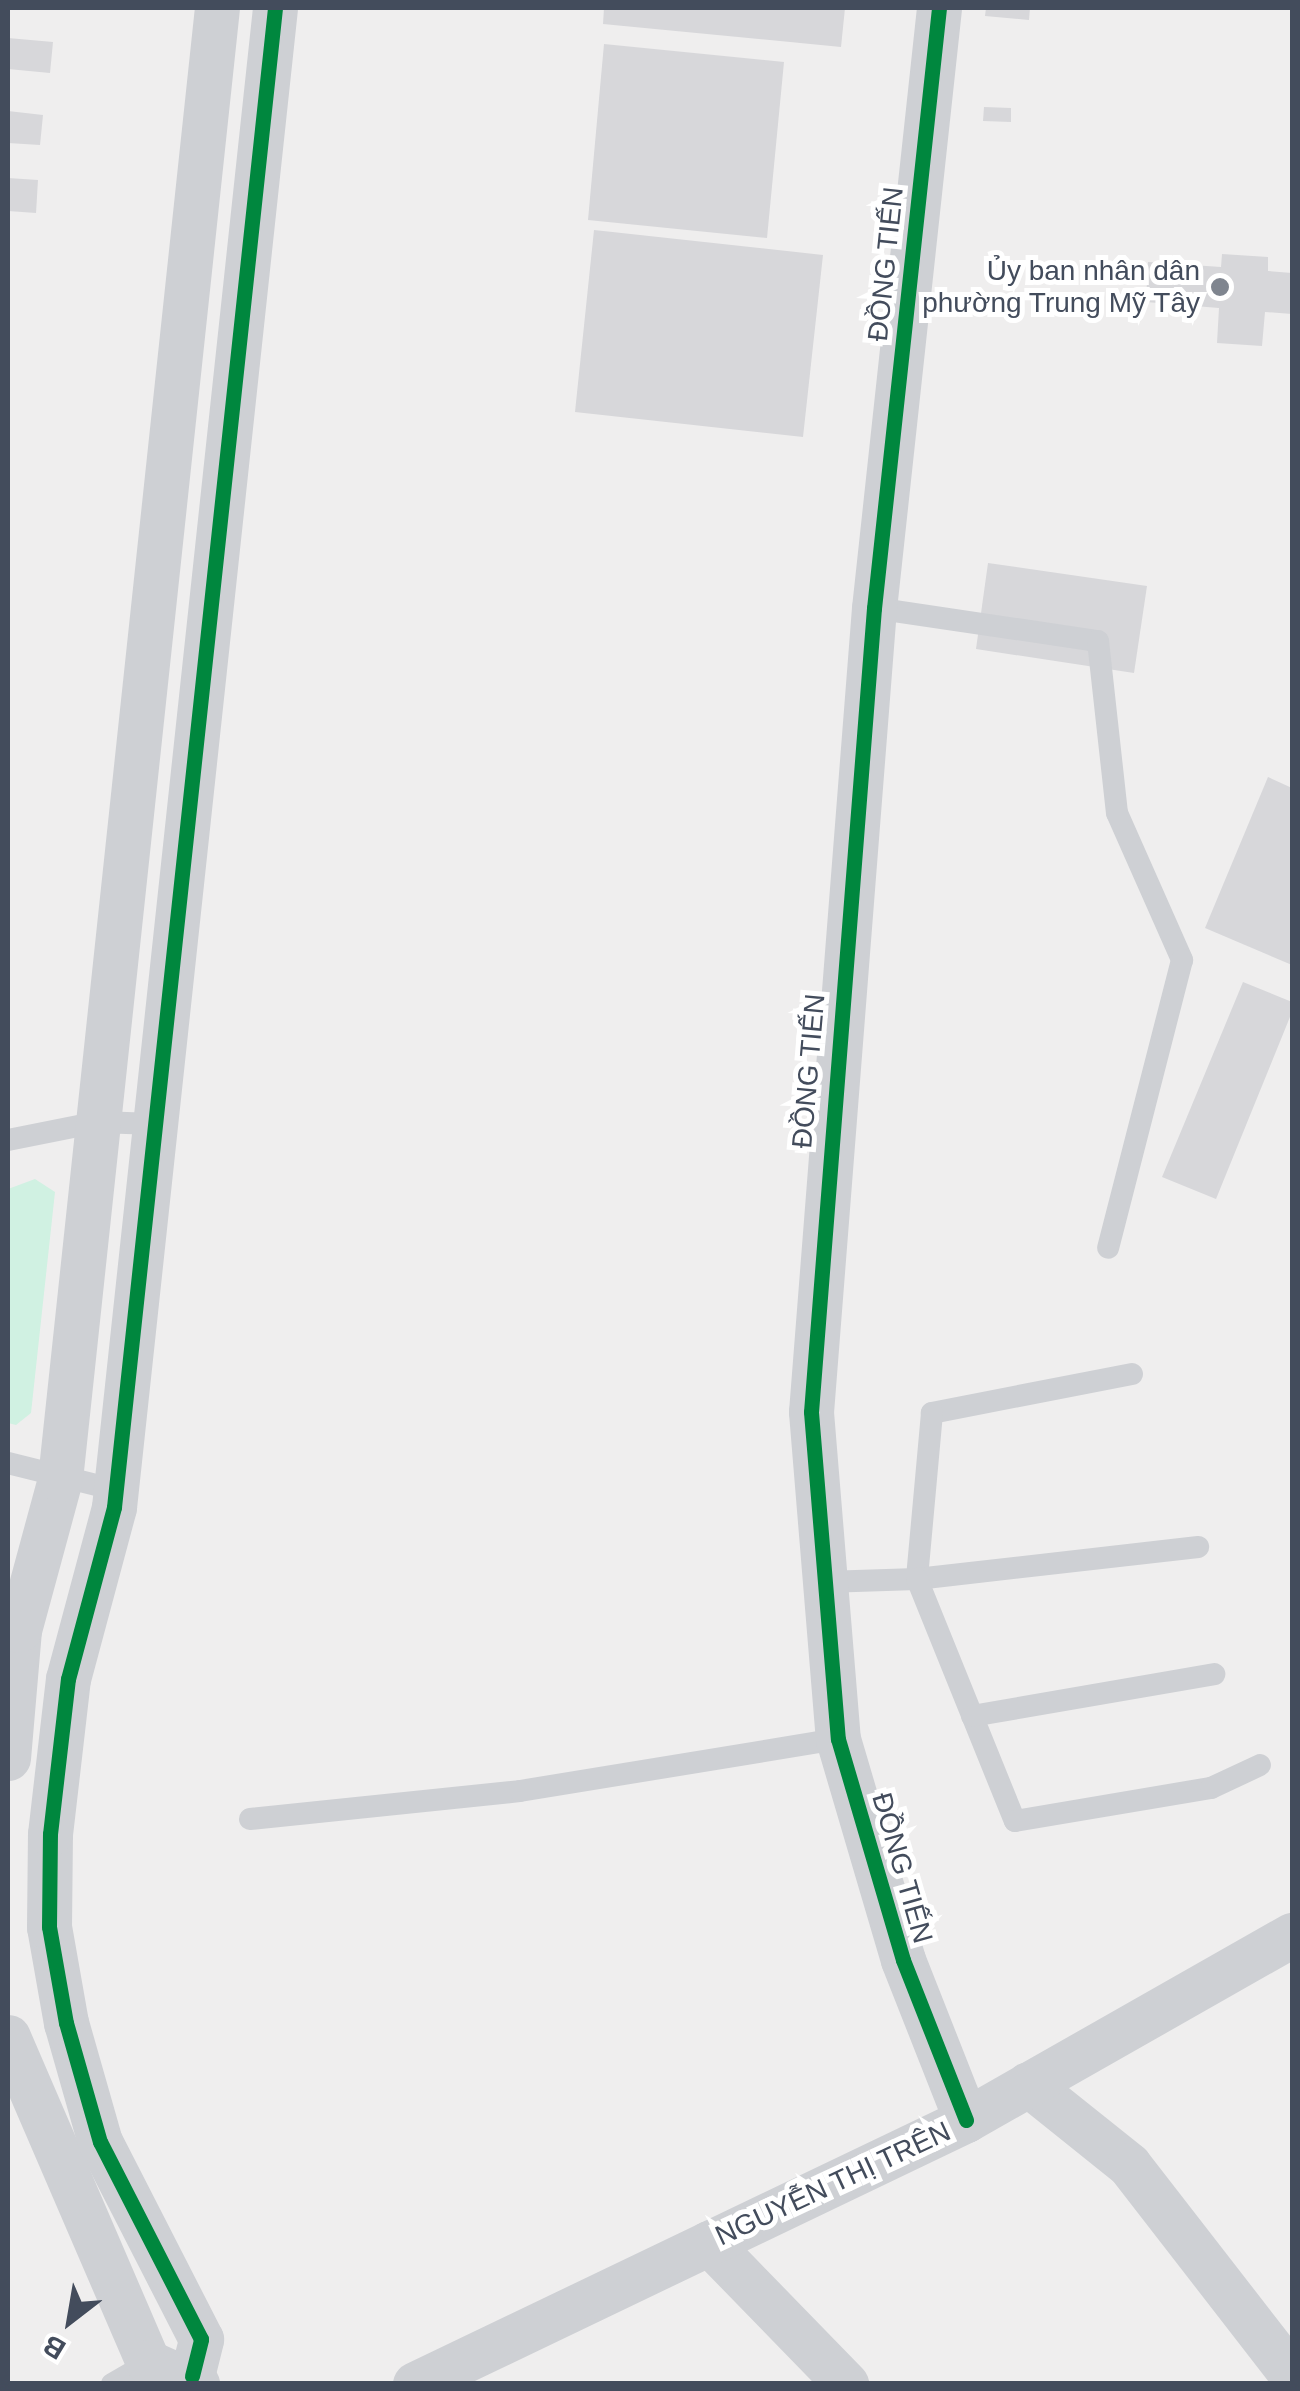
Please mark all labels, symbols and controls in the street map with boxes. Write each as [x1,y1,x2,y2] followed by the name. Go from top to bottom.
[861,185,911,343] street label: ĐỒNG TIẾN
[921,254,1200,320] place label: Ủy ban nhân dân phường Trung Mỹ Tây
[1209,276,1231,298] marker: Ủy ban nhân dân phường Trung Mỹ Tây
[785,992,833,1150] street label: ĐỒNG TIẾN
[864,1789,940,1947] street label: ĐỒNG TIẾN
[710,2115,956,2253] street label: NGUYỄN THỊ TRÊN
[20,2271,120,2371] north arrow
[38,2329,71,2366] text: B

